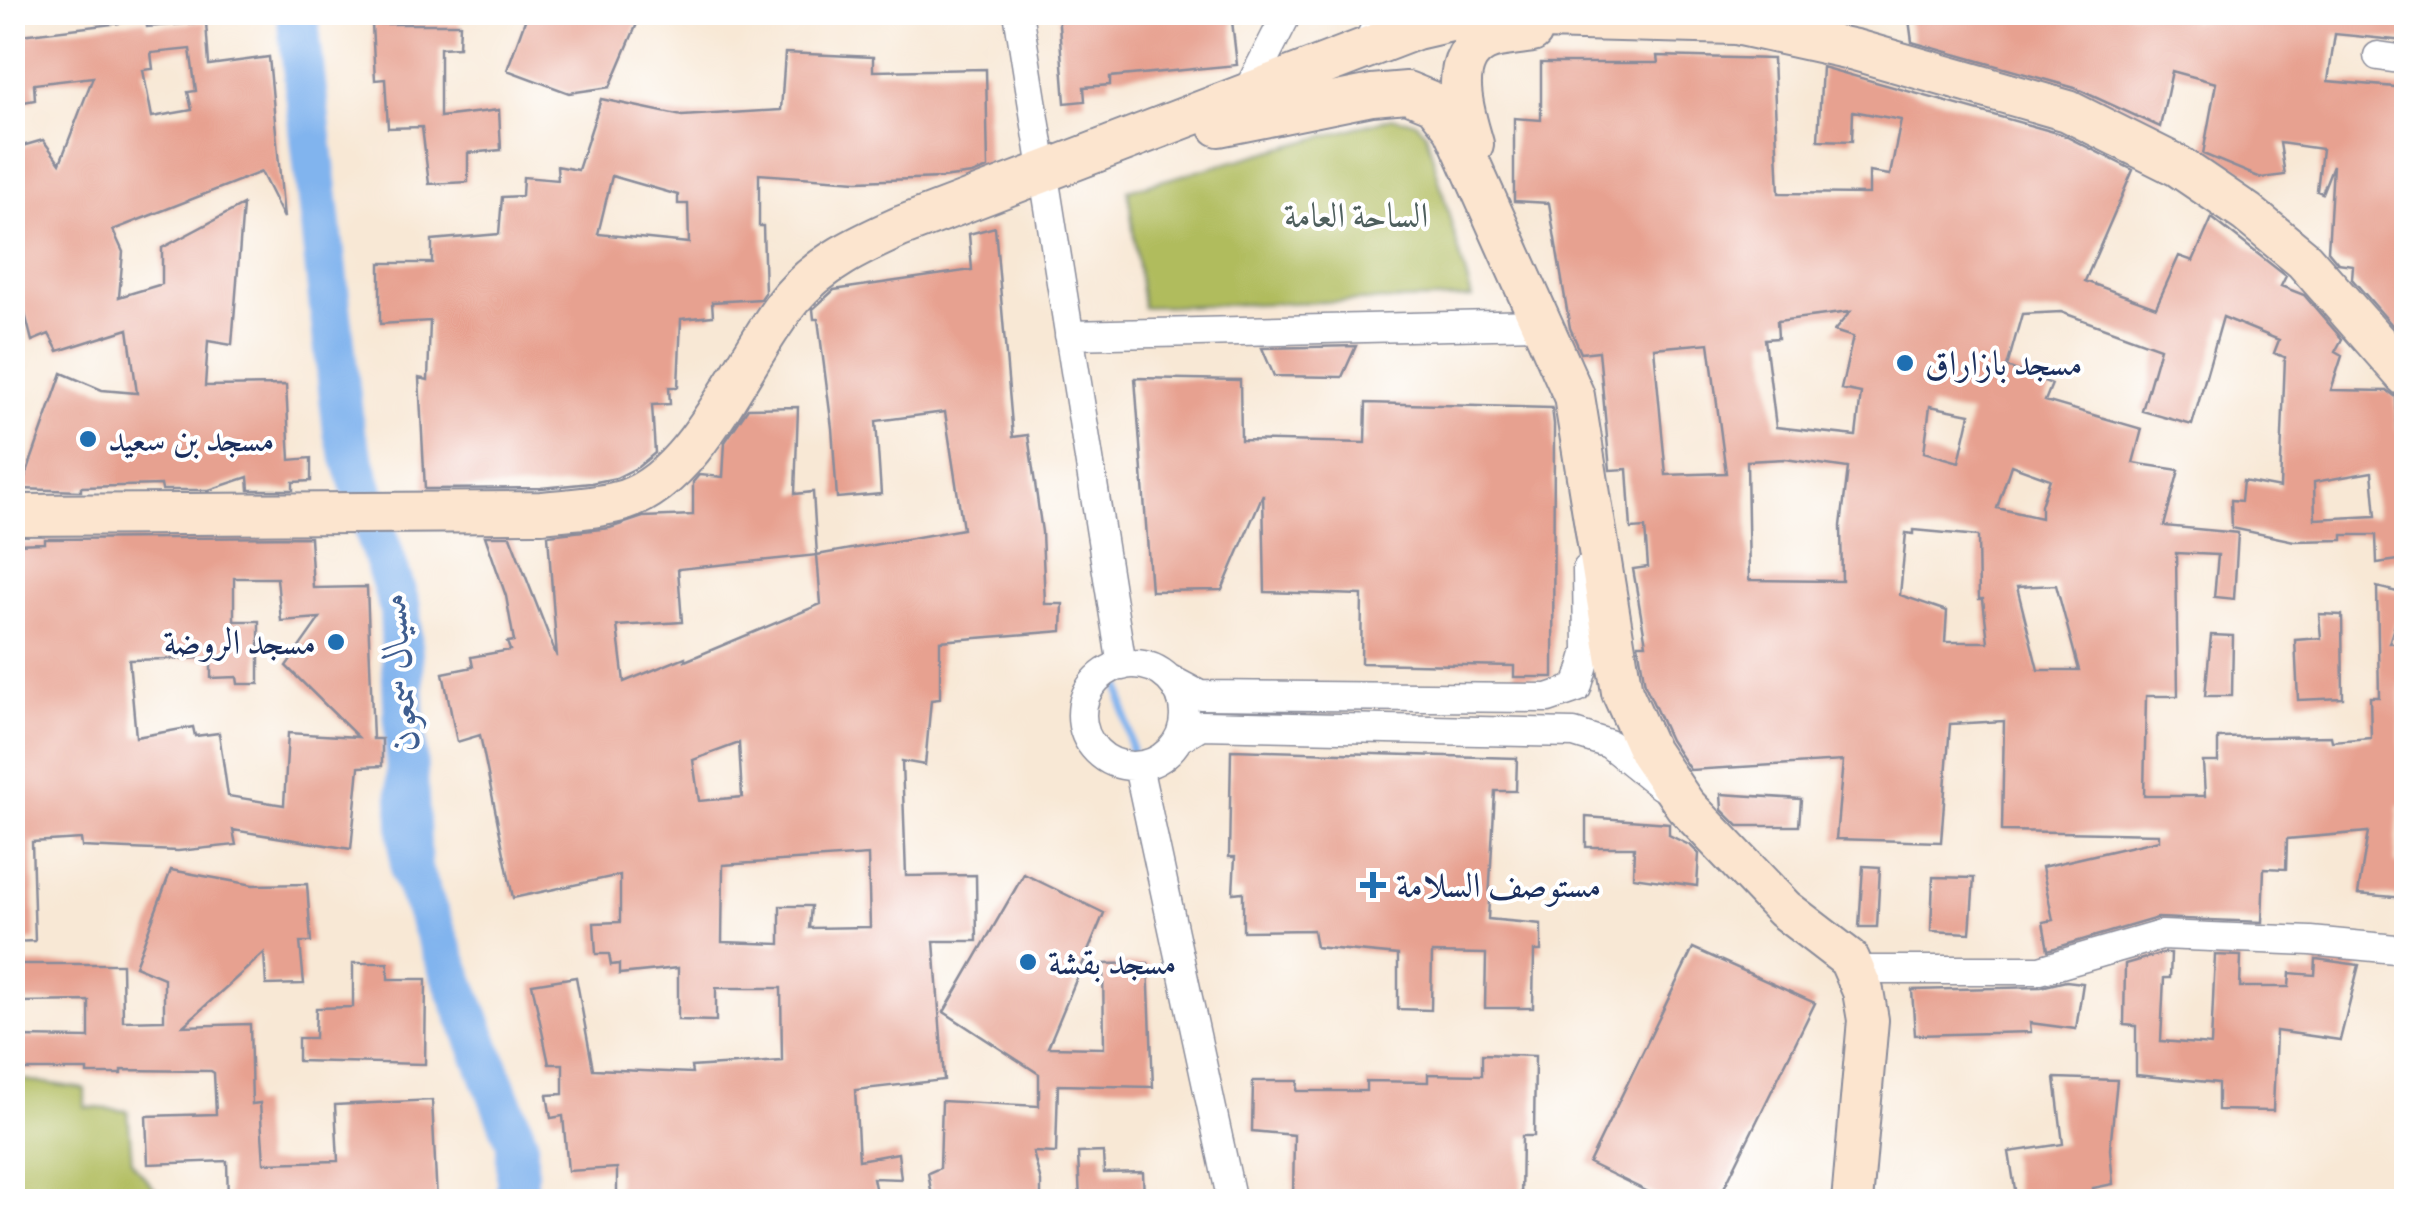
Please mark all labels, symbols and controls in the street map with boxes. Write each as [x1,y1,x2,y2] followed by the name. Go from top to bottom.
[1284,194,1428,242] park label: الساحة العامة
[1925,342,2083,390] place label: مسجد بازاراق
[1894,352,1916,374] marker: مسجد بازاراق
[108,418,275,466] place label: مسجد بن سعيد
[77,428,99,450] marker: مسجد بن سعيد
[368,590,435,753] water label: مسيال سمعون
[163,621,316,669] place label: مسجد الروضة
[325,631,347,653] marker: مسجد الروضة
[1396,864,1601,912] place label: مستوصف السلامة
[1360,872,1386,898] marker: مستوصف السلامة
[1048,941,1177,989] place label: مسجد بقشة
[1017,951,1039,973] marker: مسجد بقشة

